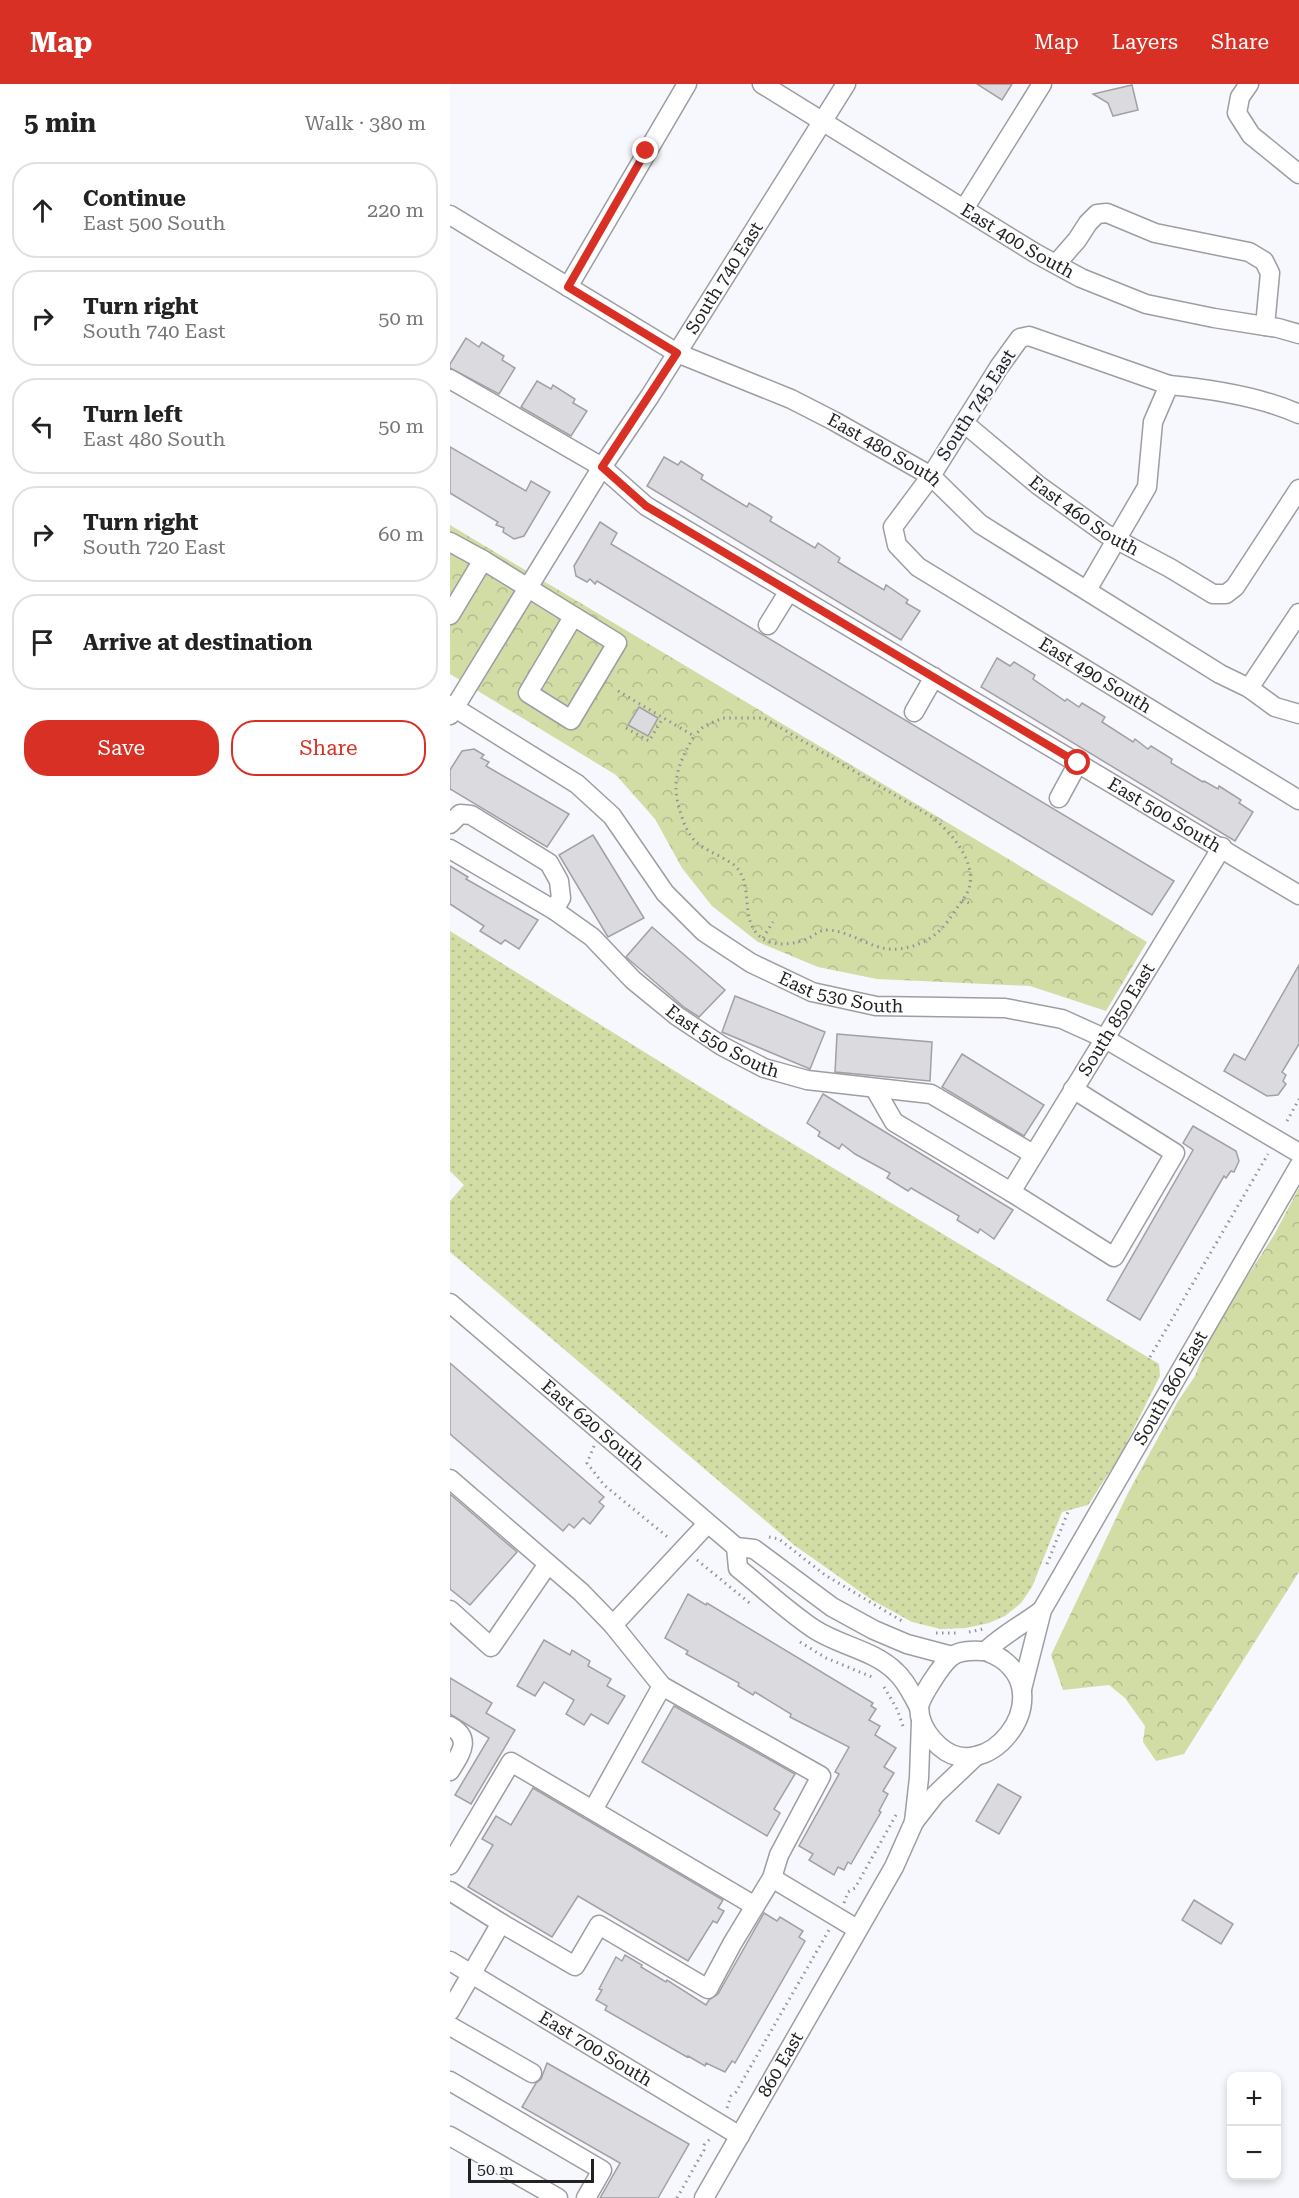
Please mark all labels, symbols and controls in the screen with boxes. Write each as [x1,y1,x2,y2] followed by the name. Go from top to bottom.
[30,26,92,59] text: Map
[1034,30,1079,54] text: Map
[1112,30,1178,54] text: Layers
[1211,30,1269,54] text: Share
[24,108,96,138] text: 5 min
[305,111,426,135] text: Walk · 380 m
[632,137,658,163] route end
[83,186,186,211] text: Continue
[26,194,59,227] icon: ahead
[367,198,424,222] text: 220 m
[957,199,1078,283] street label: East 400 South
[83,211,225,235] text: East 500 South
[681,218,767,338] street label: South 740 East
[83,294,198,319] text: Turn right
[26,302,59,335] icon: right
[378,306,424,330] text: 50 m
[83,319,225,343] text: South 740 East
[932,345,1019,464] street label: South 745 East
[83,402,183,427] text: Turn left
[824,408,947,491] street label: East 480 South
[26,410,59,443] icon: left
[378,414,424,438] text: 50 m
[83,427,225,451] text: East 480 South
[1025,471,1143,560] street label: East 460 South
[83,510,198,535] text: Turn right
[26,518,59,551] icon: right
[378,522,424,546] text: 60 m
[83,535,225,559] text: South 720 East
[26,626,59,659] icon: arrive
[83,630,312,655] text: Arrive at destination
[1035,633,1156,718] street label: East 490 South
[24,720,219,776] button: Save
[231,720,426,776] button: Share
[1064,749,1090,775] route start
[1104,773,1226,856] street label: East 500 South
[1074,959,1159,1080] street label: South 850 East
[776,967,904,1016] street label: East 530 South
[662,1000,782,1082] street label: East 550 South
[1129,1327,1211,1449] street label: South 860 East
[538,1375,649,1474] street label: East 620 South
[535,2006,656,2091] street label: East 700 South
[753,2028,807,2100] street label: 860 East
[1227,2072,1281,2180] map controls
[1227,2072,1281,2126] button: +
[1227,2126,1281,2180] button: −
[468,2156,594,2184] scale bar
[477,2160,514,2179] text: 50 m

